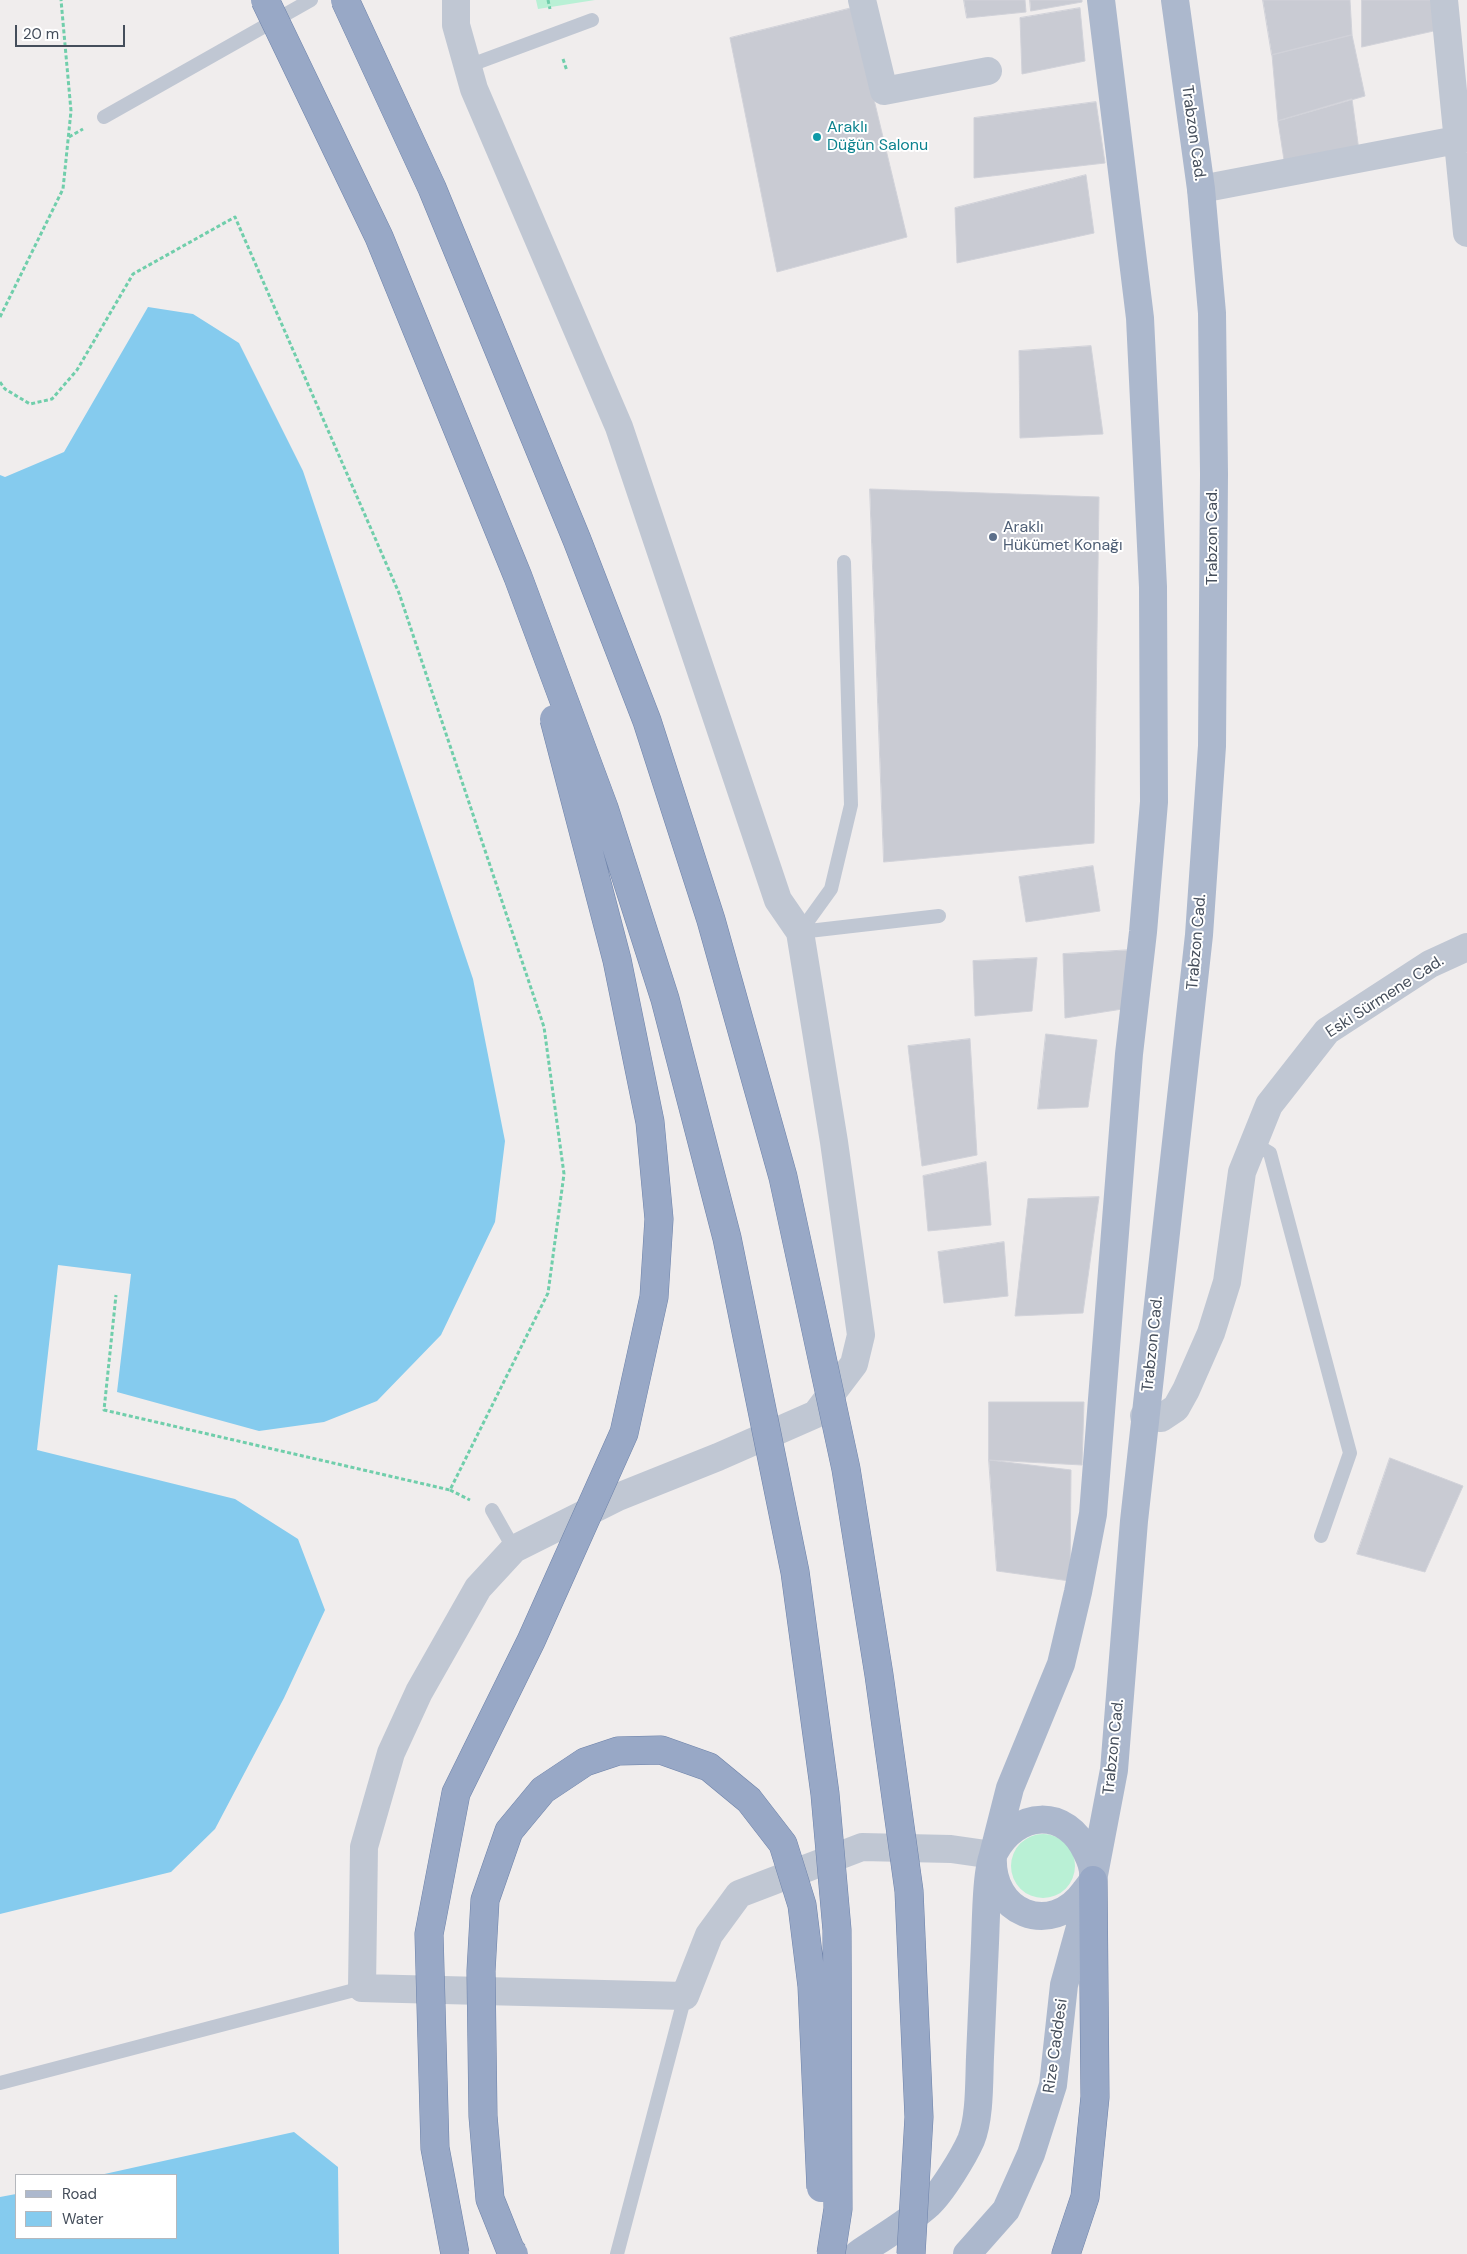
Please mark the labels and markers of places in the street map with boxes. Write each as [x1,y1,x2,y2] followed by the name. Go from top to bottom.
[827,118,928,156] place label: Araklı Düğün Salonu
[811,131,823,143] marker: Araklı Düğün Salonu
[1003,518,1123,556] place label: Araklı Hükümet Konağı
[987,531,999,543] marker: Araklı Hükümet Konağı

